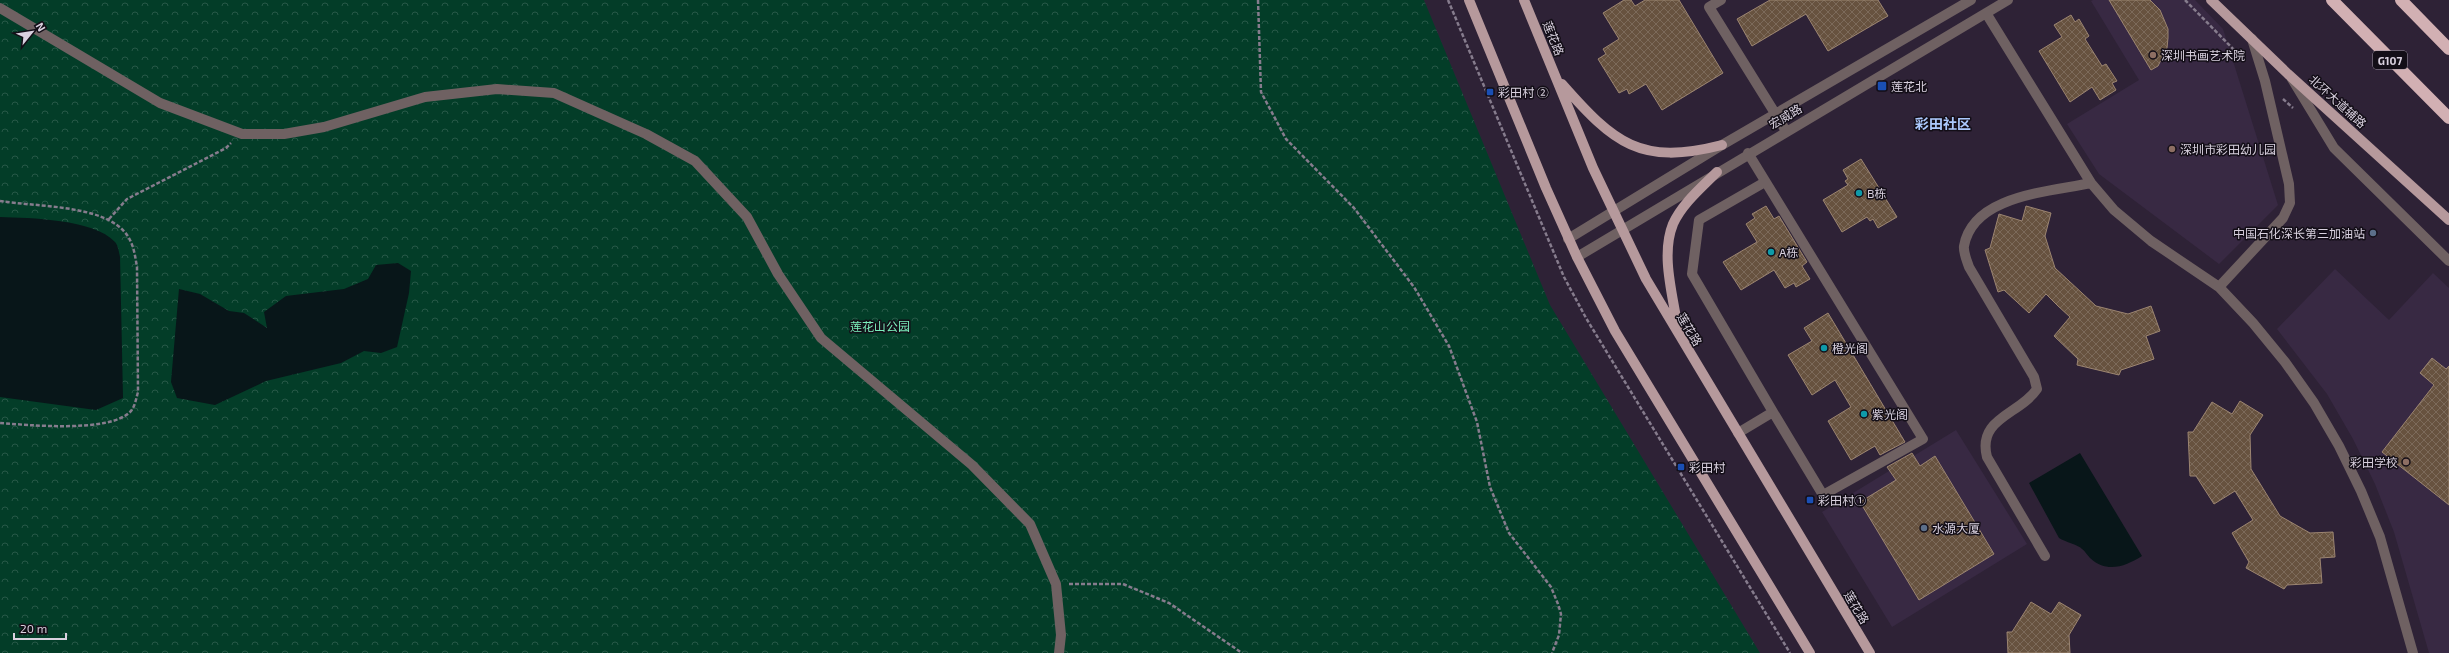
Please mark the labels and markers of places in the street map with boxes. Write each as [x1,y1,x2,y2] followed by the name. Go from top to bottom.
[2161,48,2245,62] place label: 深圳书画艺术院
[2148,50,2158,60] marker: 深圳书画艺术院
[1891,79,1927,93] place label: 莲花北
[1876,80,1888,92] marker: 莲花北
[1498,85,1549,99] place label: 彩田村 ②
[1485,87,1495,97] marker: 彩田村 ②
[2180,142,2276,156] place label: 深圳市彩田幼儿园
[2167,144,2177,154] marker: 深圳市彩田幼儿园
[1867,186,1886,200] place label: B栋
[1854,188,1864,198] marker: B栋
[2233,226,2365,240] place label: 中国石化深长第三加油站
[2368,228,2378,238] marker: 中国石化深长第三加油站
[1779,245,1798,259] place label: A栋
[1766,247,1776,257] marker: A栋
[1832,341,1868,355] place label: 橙光阁
[1819,343,1829,353] marker: 橙光阁
[1872,407,1908,421] place label: 紫光阁
[1859,409,1869,419] marker: 紫光阁
[2350,455,2398,469] place label: 彩田学校
[2401,457,2411,467] marker: 彩田学校
[1689,460,1726,474] place label: 彩田村
[1676,462,1686,472] marker: 彩田村
[1818,493,1866,507] place label: 彩田村①
[1805,495,1815,505] marker: 彩田村①
[1932,521,1980,535] place label: 水源大厦
[1919,523,1929,533] marker: 水源大厦

